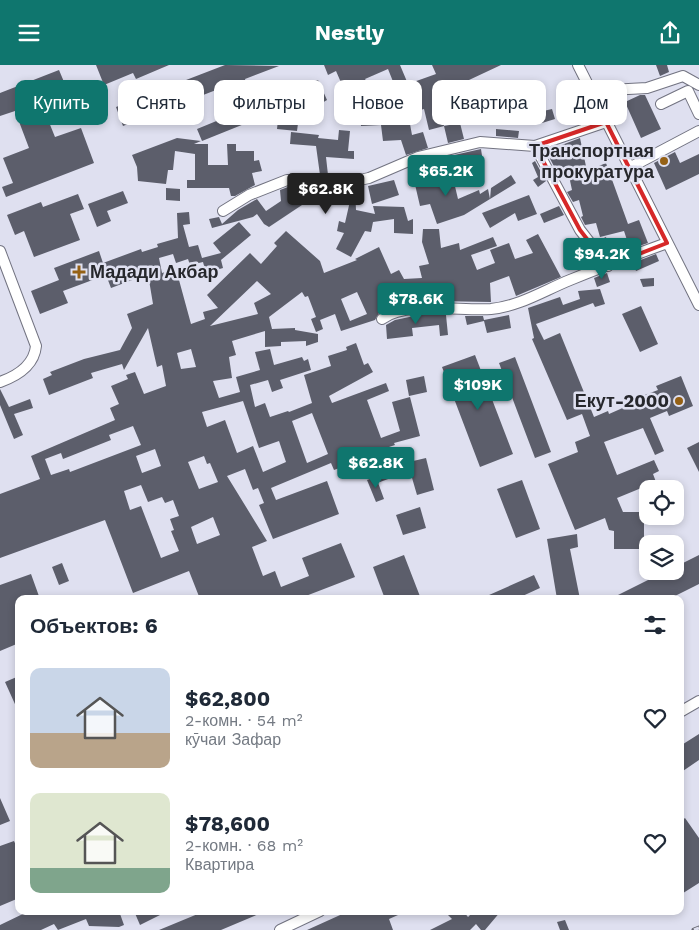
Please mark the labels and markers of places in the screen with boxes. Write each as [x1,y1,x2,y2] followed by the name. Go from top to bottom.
[529,140,655,182] place label: Транспортная прокуратура
[405,155,487,197] pin: $65.2K
[658,155,670,167] marker: Транспортная прокуратура
[285,173,367,215] pin: $62.8K
[561,237,643,280] pin: $94.2K
[90,261,218,282] place label: Мадади Акбар
[72,265,86,279] marker: Мадади Акбар
[375,283,457,325] pin: $78.6K
[443,369,513,411] pin: $109K
[575,390,669,411] place label: Екут-2000
[673,395,685,407] marker: Екут-2000
[335,447,417,489] pin: $62.8K

